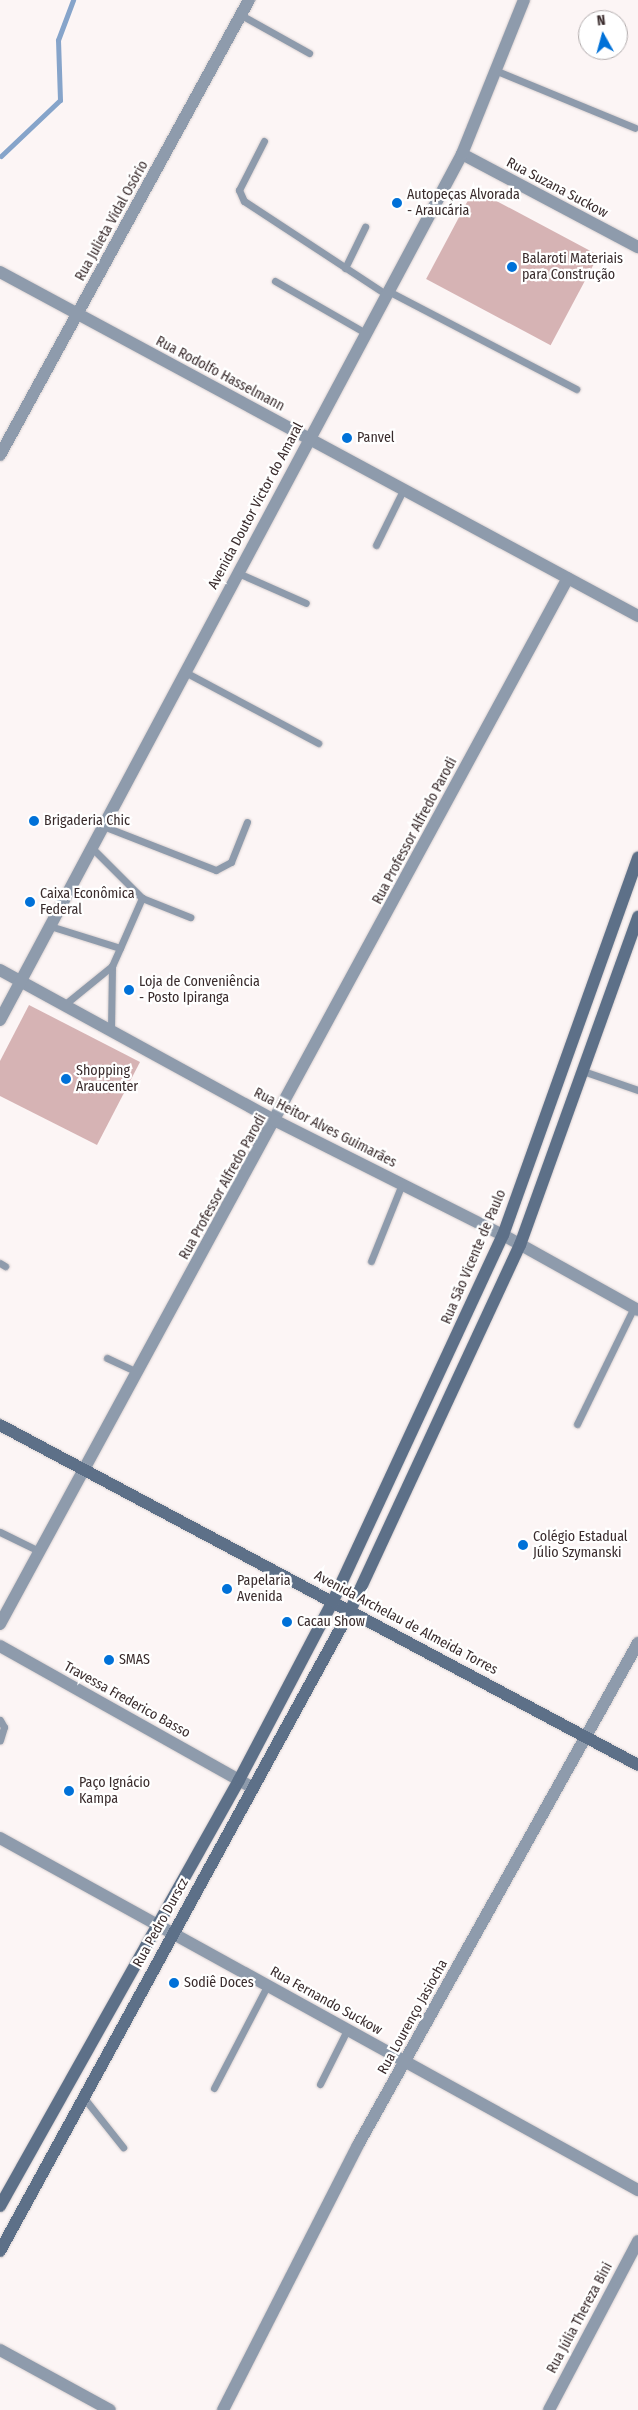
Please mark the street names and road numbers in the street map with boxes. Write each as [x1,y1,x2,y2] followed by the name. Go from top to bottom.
[503,154,611,222] street label: Rua Suzana Suckow
[72,158,152,284] street label: Rua Julieta Vidal Osório
[153,333,287,415] street label: Rua Rodolfo Hasselmann
[205,420,307,592] street label: Avenida Doutor Victor do Amaral
[369,755,461,907] street label: Rua Professor Alfredo Parodi
[251,1085,399,1171] street label: Rua Heitor Alves Guimarães
[176,1111,270,1263] street label: Rua Professor Alfredo Parodi
[438,1187,510,1327] street label: Rua São Vicente de Paulo
[311,1567,501,1679] street label: Avenida Archelau de Almeida Torres
[61,1658,193,1742] street label: Travessa Frederico Basso
[130,1876,192,1970] street label: Rua Pedro Durscz
[374,1957,452,2077] street label: Rua Lourenço Jasiocha
[267,1963,385,2039] street label: Rua Fernando Suckow
[544,2260,616,2376] street label: Rua Júlia Thereza Bini

